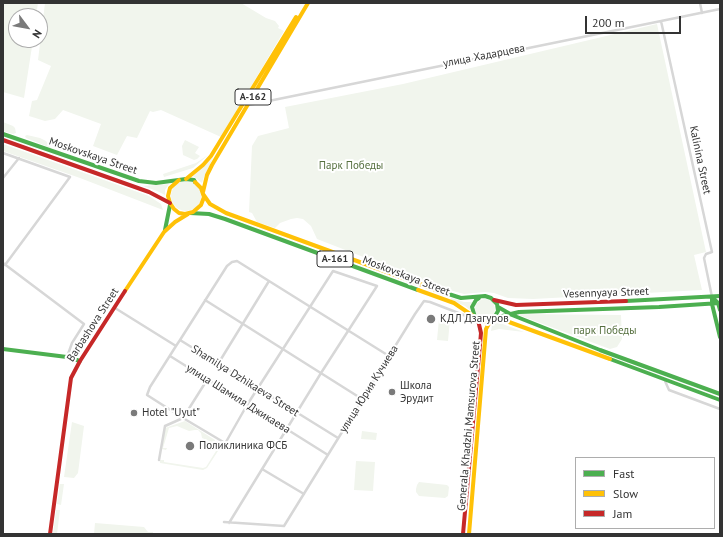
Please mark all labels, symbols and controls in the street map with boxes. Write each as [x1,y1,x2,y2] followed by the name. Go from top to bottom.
[8,8,48,48] north arrow
[587,8,683,34] scale bar
[592,15,625,30] text: 200 m
[29,27,45,41] text: N
[442,42,526,70] street label: улица Хадарцева
[235,89,271,105] road number: А-162
[686,125,714,195] street label: Kalinina Street
[47,135,139,177] street label: Moskovskaya Street
[319,159,383,173] park label: Парк Победы
[317,251,353,267] road number: А-161
[361,253,451,299] street label: Moskovskaya Street
[563,285,649,301] street label: Vesennyaya Street
[64,286,122,364] street label: Barbashova Street
[440,312,509,326] place label: КДЛ Дзагуров
[425,313,437,325] marker: КДЛ Дзагуров
[573,324,637,338] park label: парк Победы
[455,340,483,512] street label: Generala Khadzhi Mamsurova Street
[189,342,301,420] street label: Shamilya Dzhikaeva Street
[337,343,401,435] street label: улица Юрия Кучиева
[183,361,293,437] street label: улица Шамиля Джикаева
[400,379,433,405] place label: Школа Эрудит
[387,387,397,397] marker: Школа Эрудит
[142,406,200,420] place label: Hotel "Uyut"
[129,408,139,418] marker: Hotel "Uyut"
[199,439,287,453] place label: Поликлиника ФСБ
[184,440,196,452] marker: Поликлиника ФСБ
[575,457,715,529] legend
[613,466,634,481] text: Fast
[613,486,638,501] text: Slow
[613,506,632,521] text: Jam

